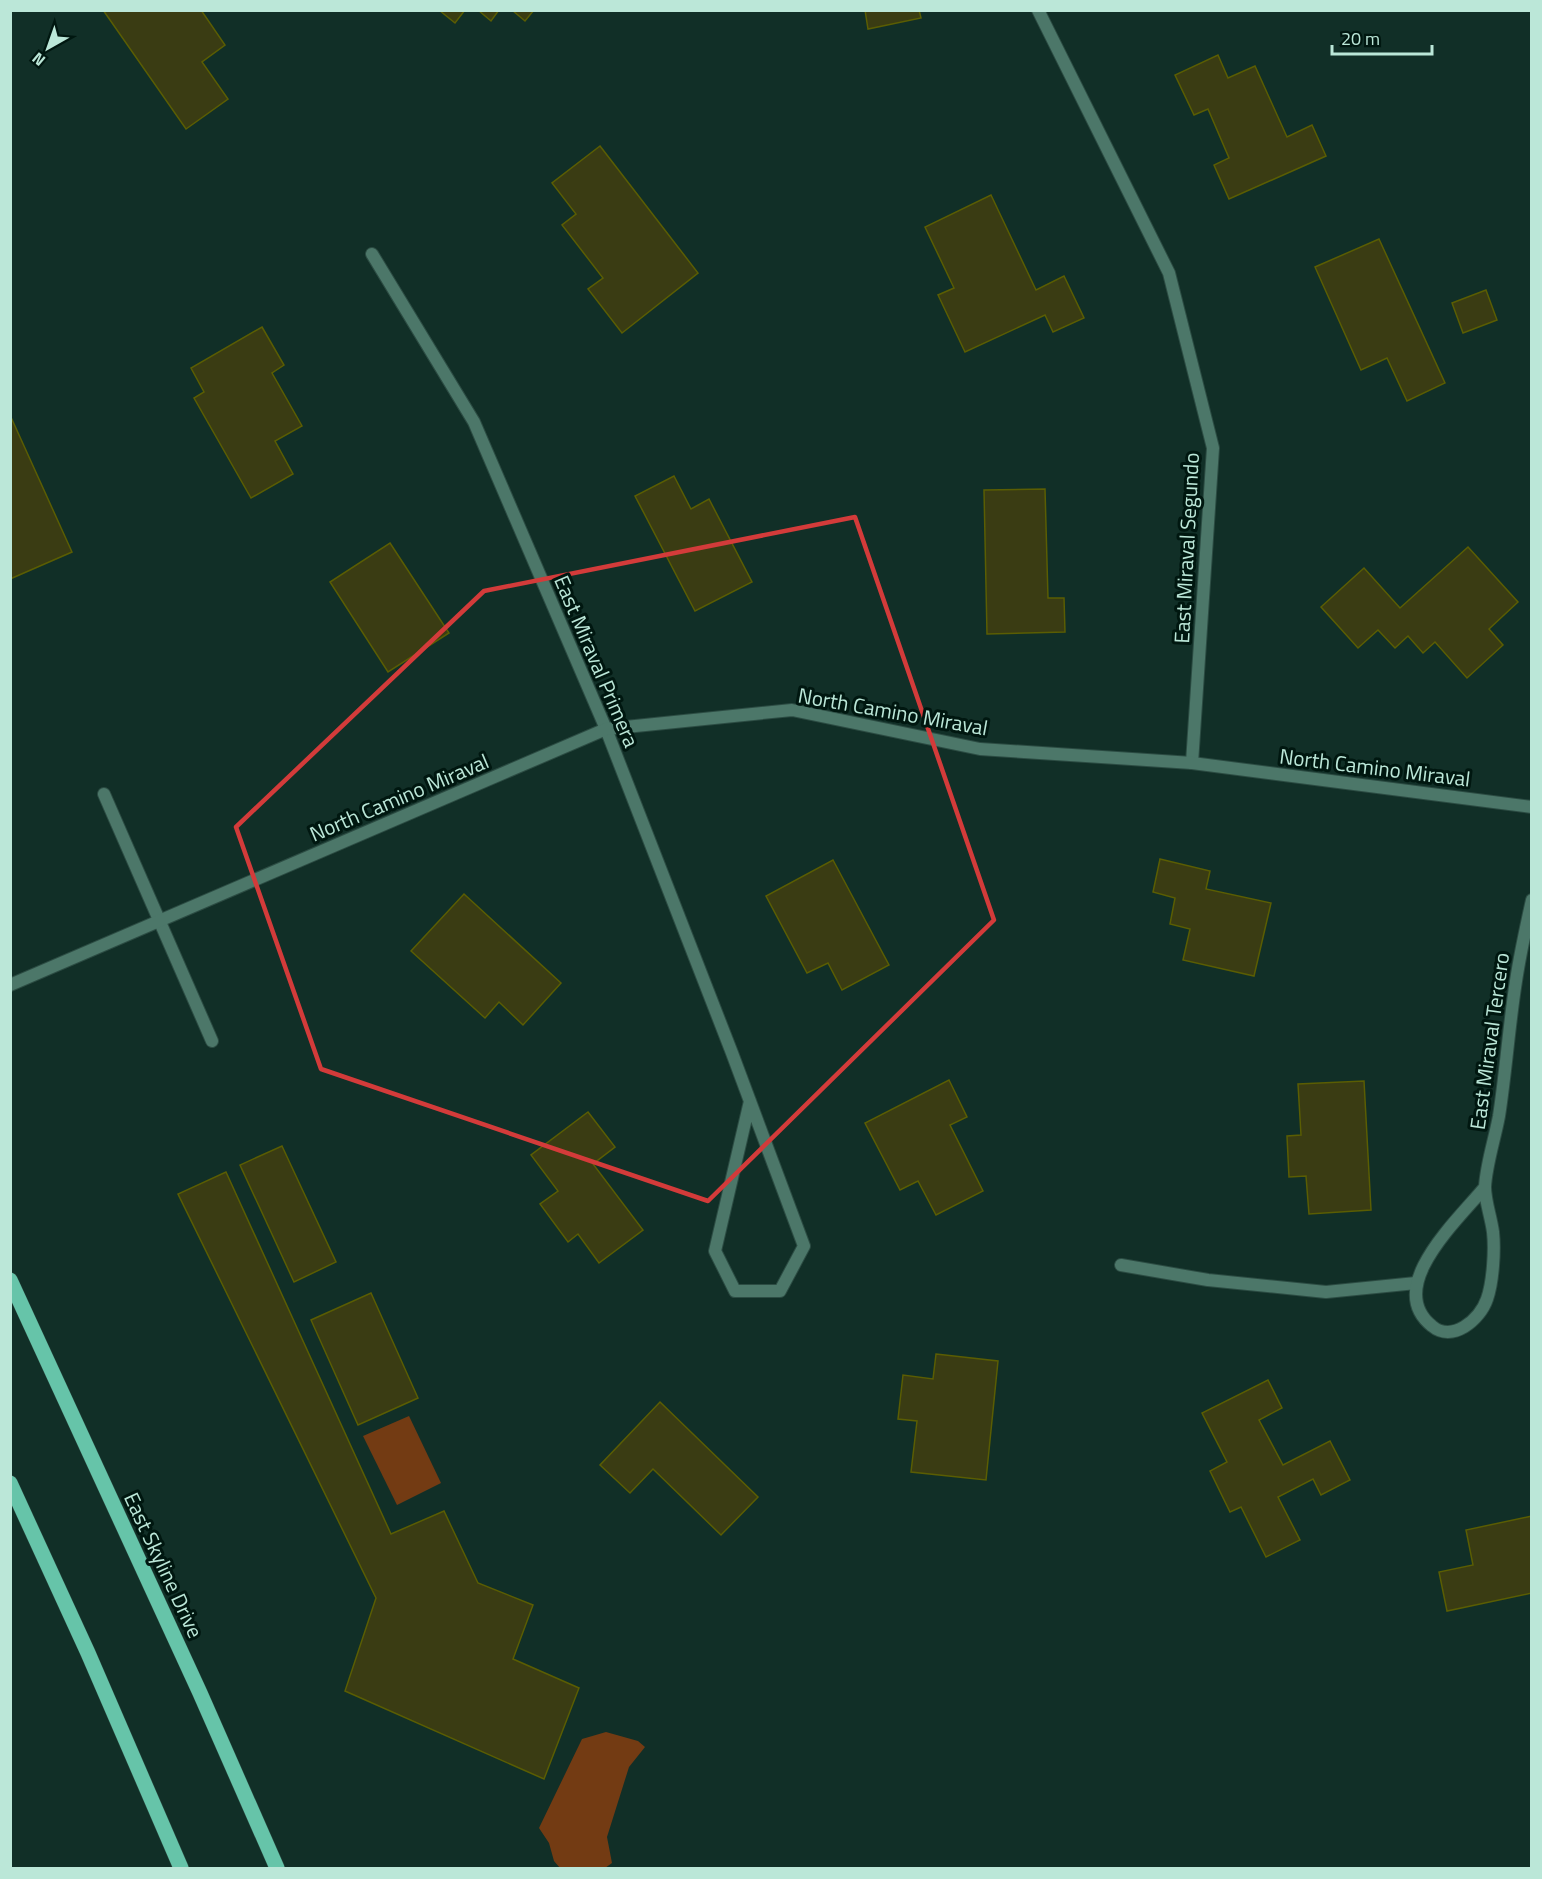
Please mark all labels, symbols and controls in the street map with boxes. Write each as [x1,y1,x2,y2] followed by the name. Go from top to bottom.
[18,18,78,78] north arrow
[1332,18,1432,56] scale bar
[1341,25,1380,52] text: 20 m
[26,47,50,72] text: N
[1165,452,1207,644] street label: East Miraval Segundo
[546,570,648,752] street label: East Miraval Primera
[796,679,990,743] street label: North Camino Miraval
[1278,739,1472,795] street label: North Camino Miraval
[304,745,494,849] street label: North Camino Miraval
[1461,950,1517,1132] street label: East Miraval Tercero
[116,1487,212,1643] street label: East Skyline Drive

